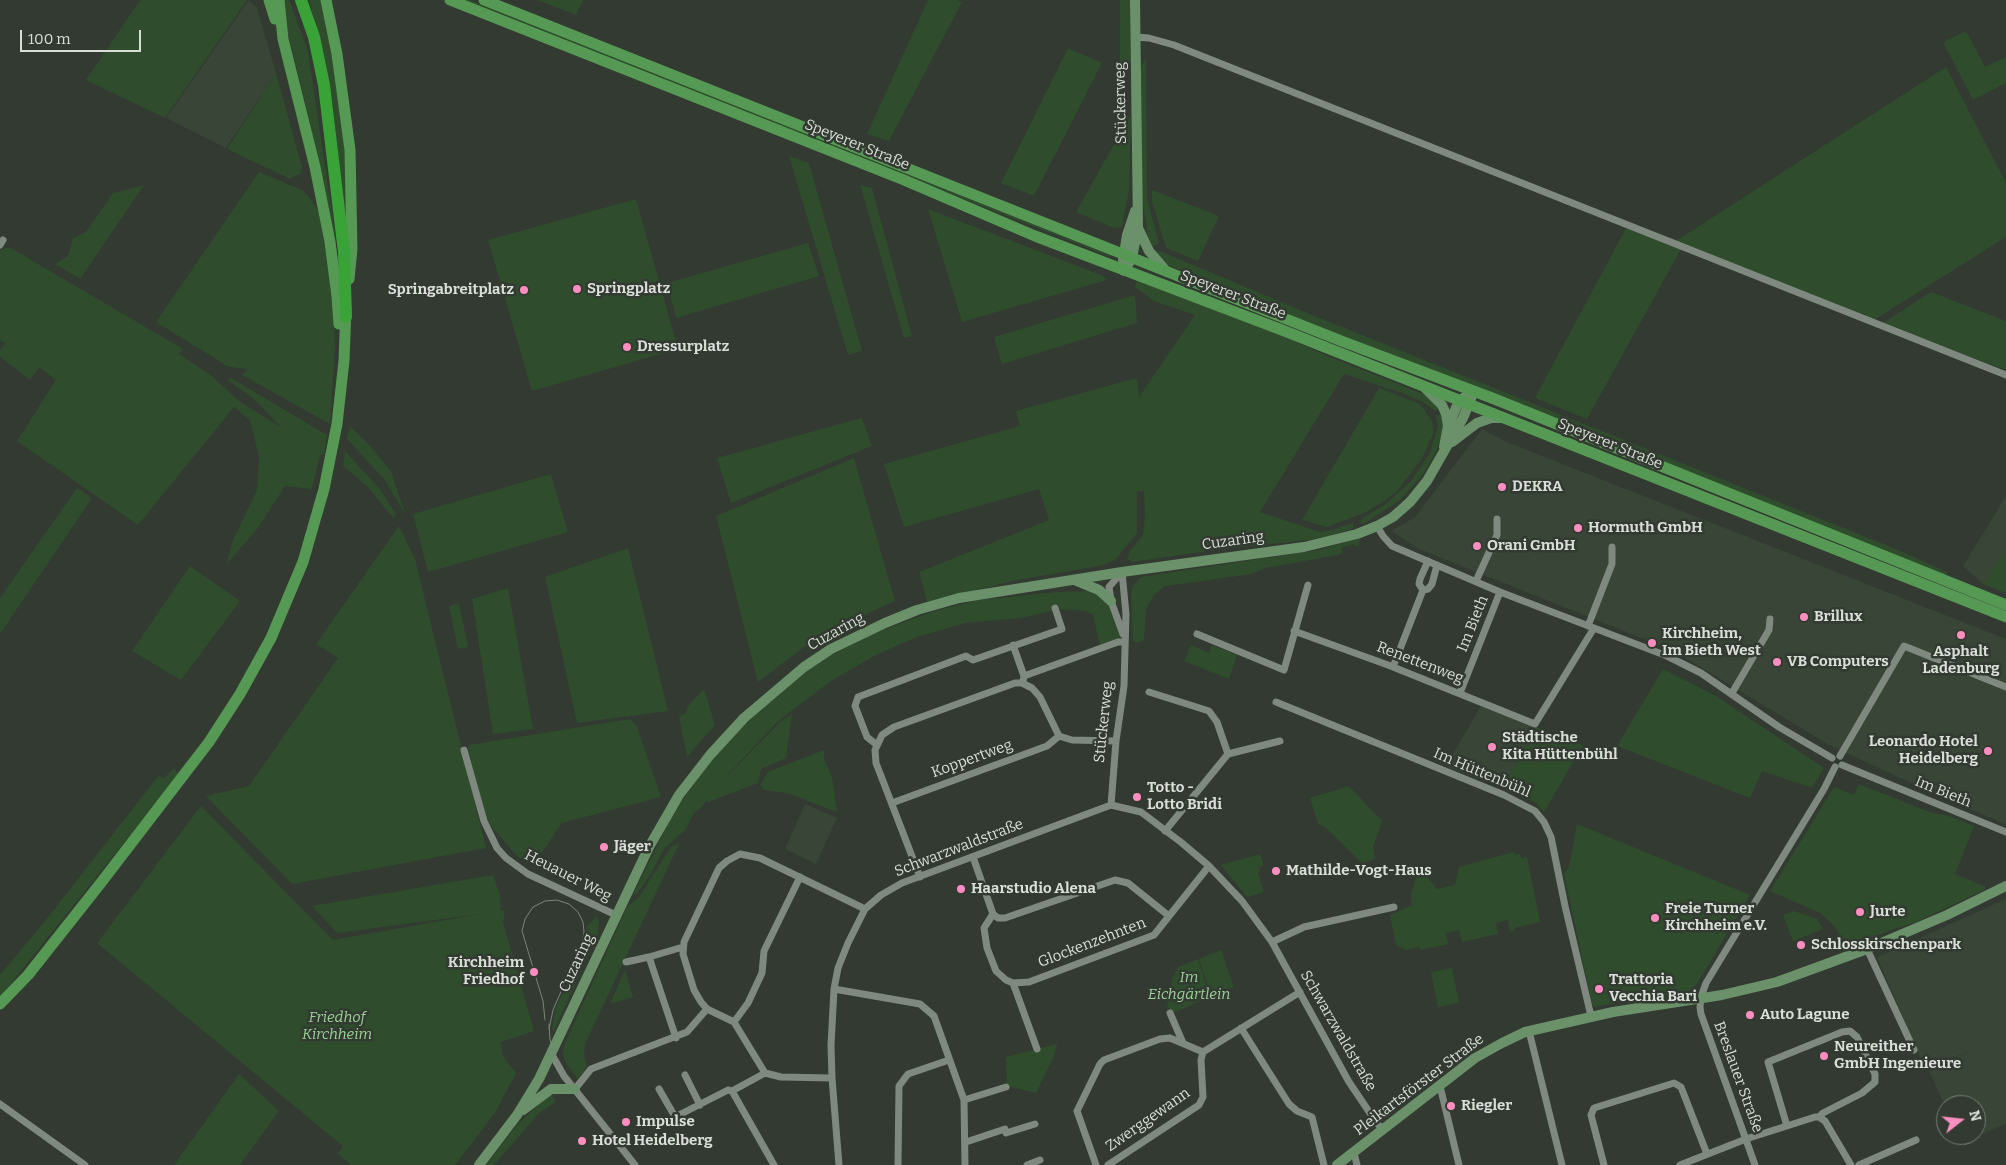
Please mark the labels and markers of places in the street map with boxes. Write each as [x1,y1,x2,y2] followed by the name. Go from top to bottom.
[587,280,670,298] place label: Springplatz
[388,281,514,299] place label: Springabreitplatz
[571,283,583,295] marker: Springplatz
[518,284,530,296] marker: Springabreitplatz
[637,338,729,356] place label: Dressurplatz
[621,341,633,353] marker: Dressurplatz
[1512,478,1563,496] place label: DEKRA
[1496,481,1508,493] marker: DEKRA
[1588,519,1703,537] place label: Hormuth GmbH
[1572,522,1584,534] marker: Hormuth GmbH
[1487,537,1576,555] place label: Orani GmbH
[1471,540,1483,552] marker: Orani GmbH
[1814,608,1862,626] place label: Brillux
[1798,611,1810,623] marker: Brillux
[1662,625,1761,660] place label: Kirchheim, Im Bieth West
[1955,629,1967,641] marker: Asphalt Ladenburg
[1646,637,1658,649] marker: Kirchheim, Im Bieth West
[1922,643,2000,678] place label: Asphalt Ladenburg
[1787,653,1889,671] place label: VB Computers
[1771,656,1783,668] marker: VB Computers
[1502,729,1618,764] place label: Städtische Kita Hüttenbühl
[1869,733,1978,768] place label: Leonardo Hotel Heidelberg
[1486,741,1498,753] marker: Städtische Kita Hüttenbühl
[1982,745,1994,757] marker: Leonardo Hotel Heidelberg
[1147,779,1222,814] place label: Totto - Lotto Bridi
[1131,791,1143,803] marker: Totto - Lotto Bridi
[614,838,651,856] place label: Jäger
[598,841,610,853] marker: Jäger
[1286,862,1432,880] place label: Mathilde-Vogt-Haus
[1270,865,1282,877] marker: Mathilde-Vogt-Haus
[971,880,1096,898] place label: Haarstudio Alena
[955,883,967,895] marker: Haarstudio Alena
[1665,900,1767,935] place label: Freie Turner Kirchheim e.V.
[1870,903,1905,921] place label: Jurte
[1854,906,1866,918] marker: Jurte
[1649,912,1661,924] marker: Freie Turner Kirchheim e.V.
[1811,936,1961,954] place label: Schlosskirschenpark
[1795,939,1807,951] marker: Schlosskirschenpark
[448,954,524,989] place label: Kirchheim Friedhof
[528,966,540,978] marker: Kirchheim Friedhof
[1609,971,1697,1006] place label: Trattoria Vecchia Bari
[1593,983,1605,995] marker: Trattoria Vecchia Bari
[1760,1006,1849,1024] place label: Auto Lagune
[1744,1009,1756,1021] marker: Auto Lagune
[1834,1038,1961,1073] place label: Neureither GmbH Ingenieure
[1818,1050,1830,1062] marker: Neureither GmbH Ingenieure
[1461,1097,1512,1115] place label: Riegler
[1445,1100,1457,1112] marker: Riegler
[636,1113,695,1131] place label: Impulse
[620,1116,632,1128] marker: Impulse
[592,1132,713,1150] place label: Hotel Heidelberg
[576,1135,588,1147] marker: Hotel Heidelberg

